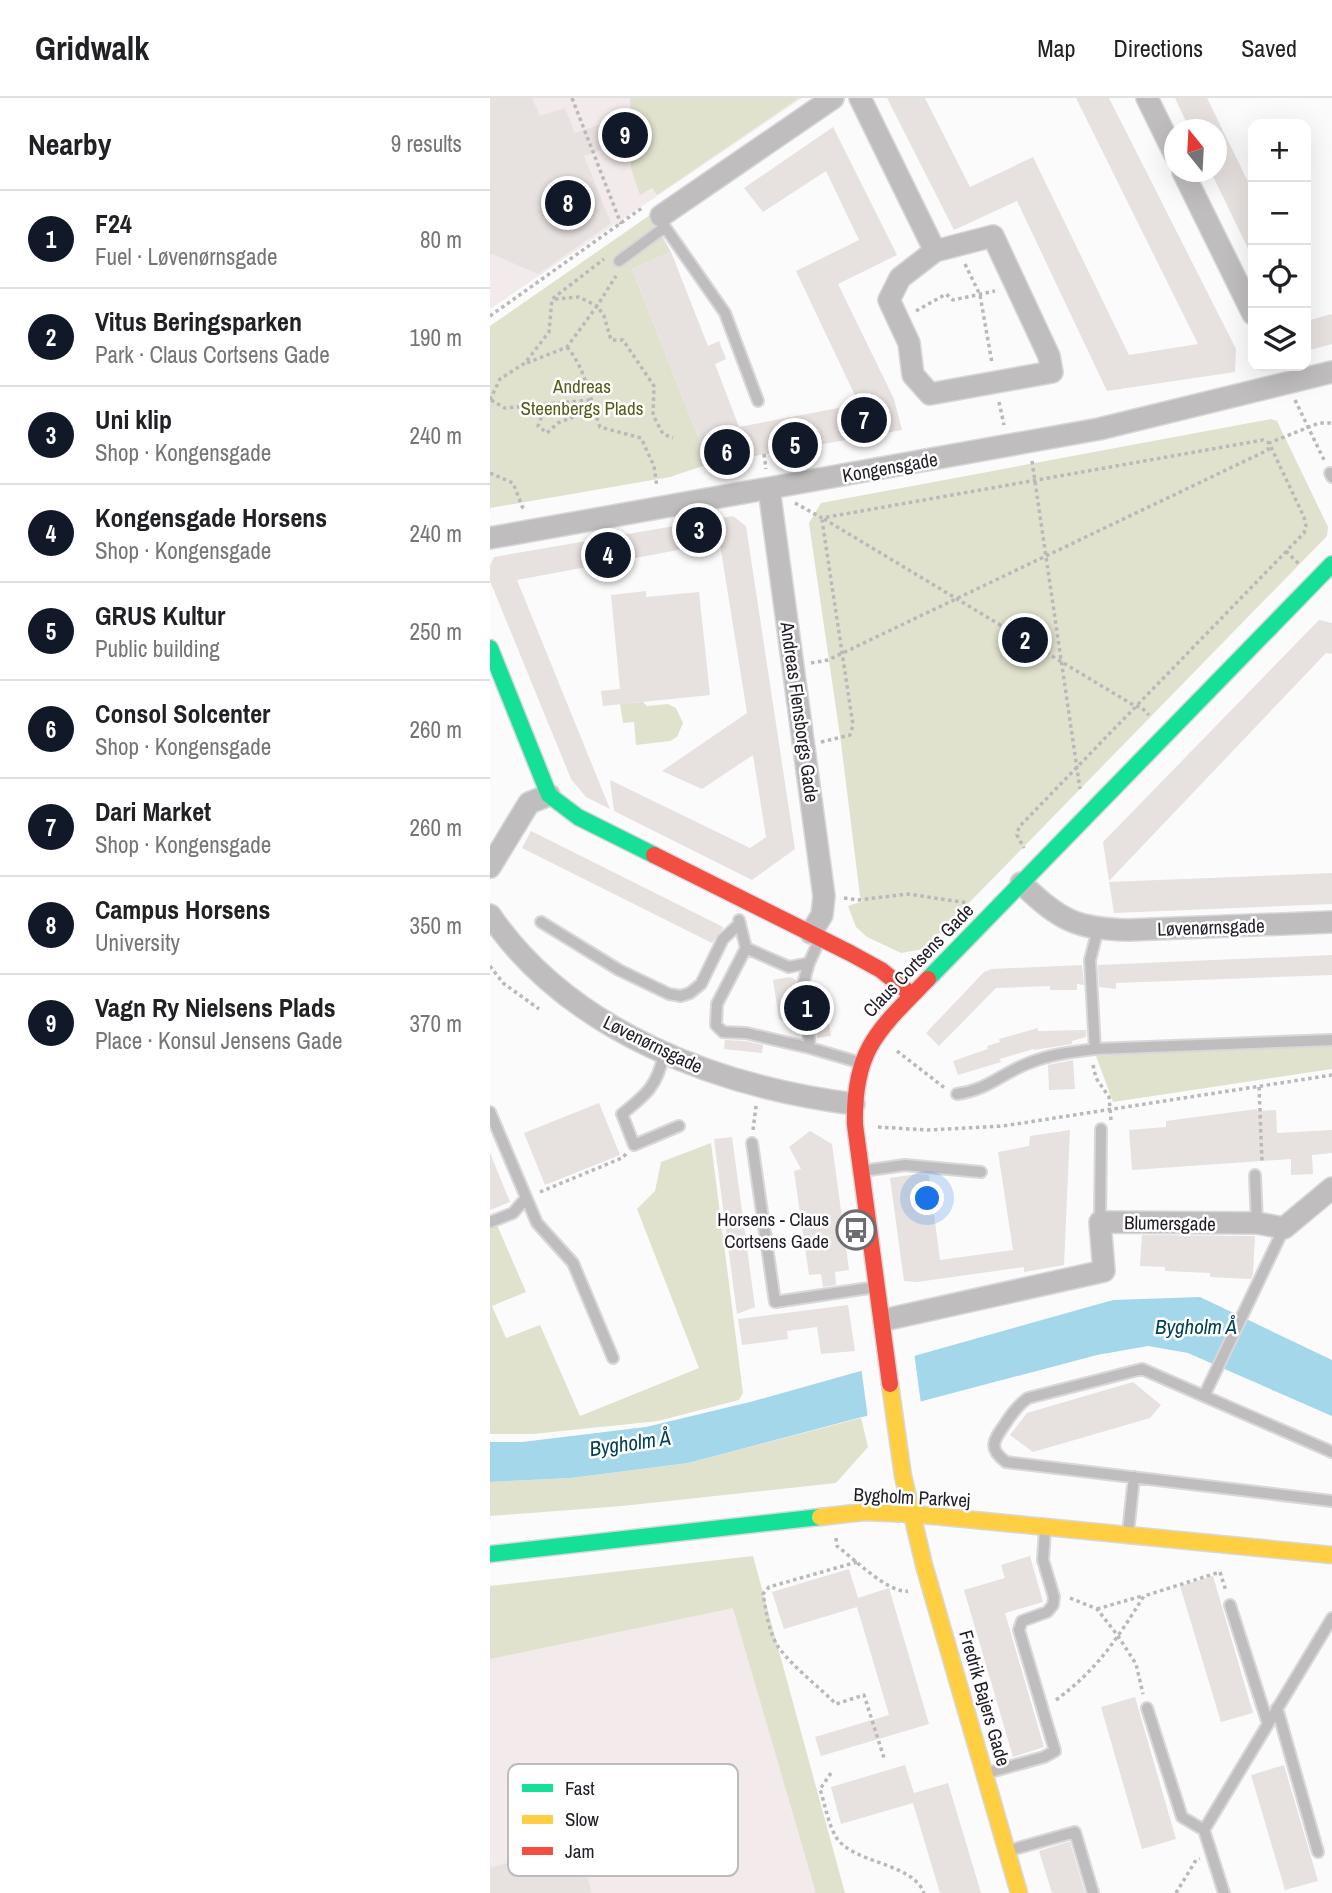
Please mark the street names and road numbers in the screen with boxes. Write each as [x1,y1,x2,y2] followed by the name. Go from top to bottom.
[840,446,940,488] street label: Kongensgade
[774,619,826,804] street label: Andreas Flensborgs Gade
[857,897,979,1023] street label: Claus Cortsens Gade
[1157,912,1265,942] street label: Løvenørnsgade
[599,1009,707,1079] street label: Løvenørnsgade
[1124,1209,1216,1237] street label: Blumersgade
[853,1481,971,1513] street label: Bygholm Parkvej
[953,1627,1017,1769] street label: Fredrik Bajers Gade

